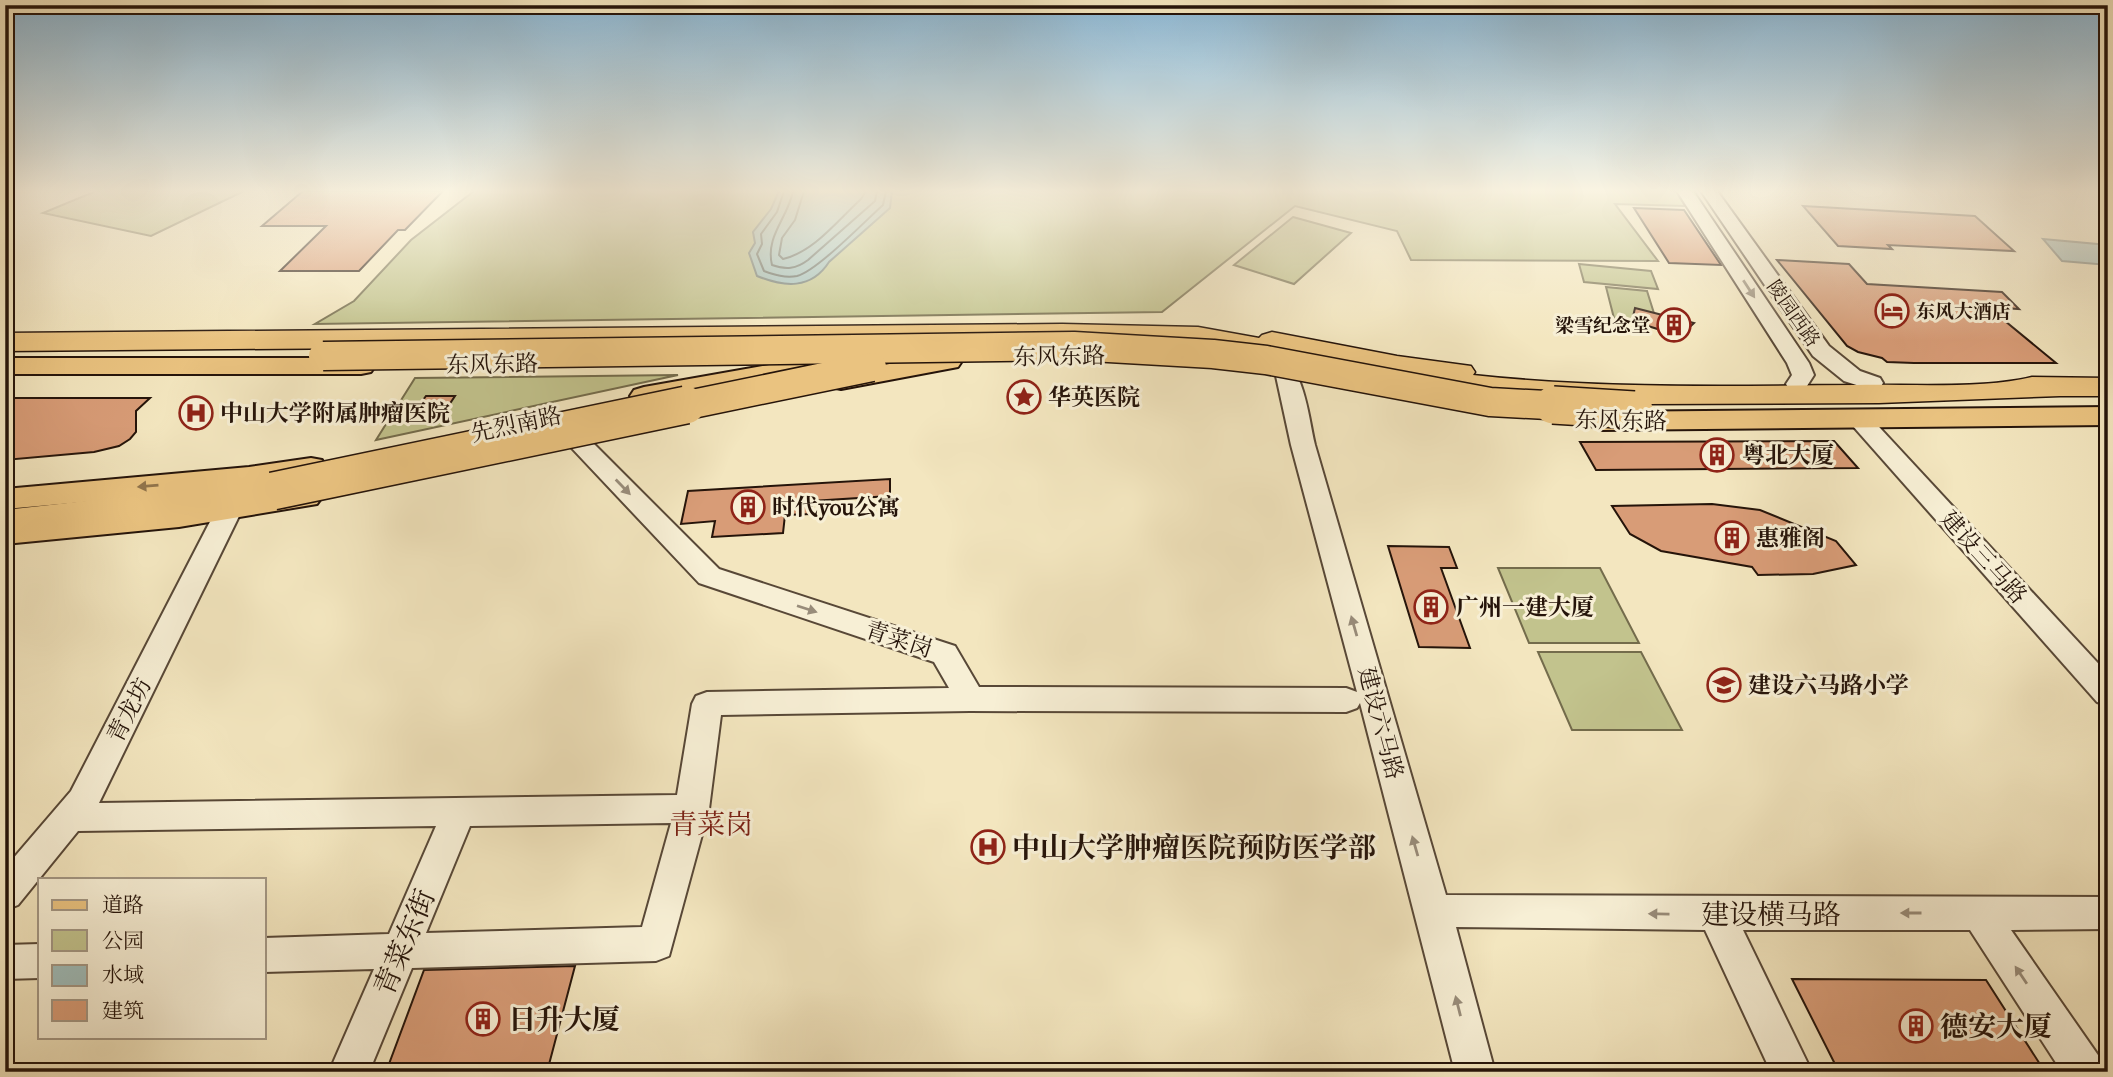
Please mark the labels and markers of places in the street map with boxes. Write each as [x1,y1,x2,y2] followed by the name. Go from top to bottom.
[1873,292,1911,330] hotel icon: 东风大酒店
[1916,301,2011,323] place label: 东风大酒店
[1655,306,1693,344] building icon: 梁雪纪念堂
[1555,315,1650,337] place label: 梁雪纪念堂
[1005,378,1043,416] place icon: 华英医院
[1048,384,1140,411] place label: 华英医院
[177,394,215,432] hospital icon: 中山大学附属肿瘤医院
[220,400,450,427] place label: 中山大学附属肿瘤医院
[1698,436,1736,474] building icon: 粤北大厦
[1742,442,1834,469] place label: 粤北大厦
[729,488,767,526] building icon: 时代you公寓
[772,494,900,521] place label: 时代you公寓
[1713,519,1751,557] building icon: 惠雅阁
[1756,525,1825,552] place label: 惠雅阁
[1412,588,1450,626] building icon: 广州一建大厦
[1456,594,1594,621] place label: 广州一建大厦
[1705,666,1743,704] school or university icon: 建设六马路小学
[1748,672,1909,699] place label: 建设六马路小学
[969,828,1007,866] hospital icon: 中山大学肿瘤医院预防医学部
[1012,831,1376,864] place label: 中山大学肿瘤医院预防医学部
[464,1000,502,1038] building icon: 日升大厦
[508,1003,620,1036] place label: 日升大厦
[1897,1007,1935,1045] building icon: 德安大厦
[1940,1010,2052,1043] place label: 德安大厦

